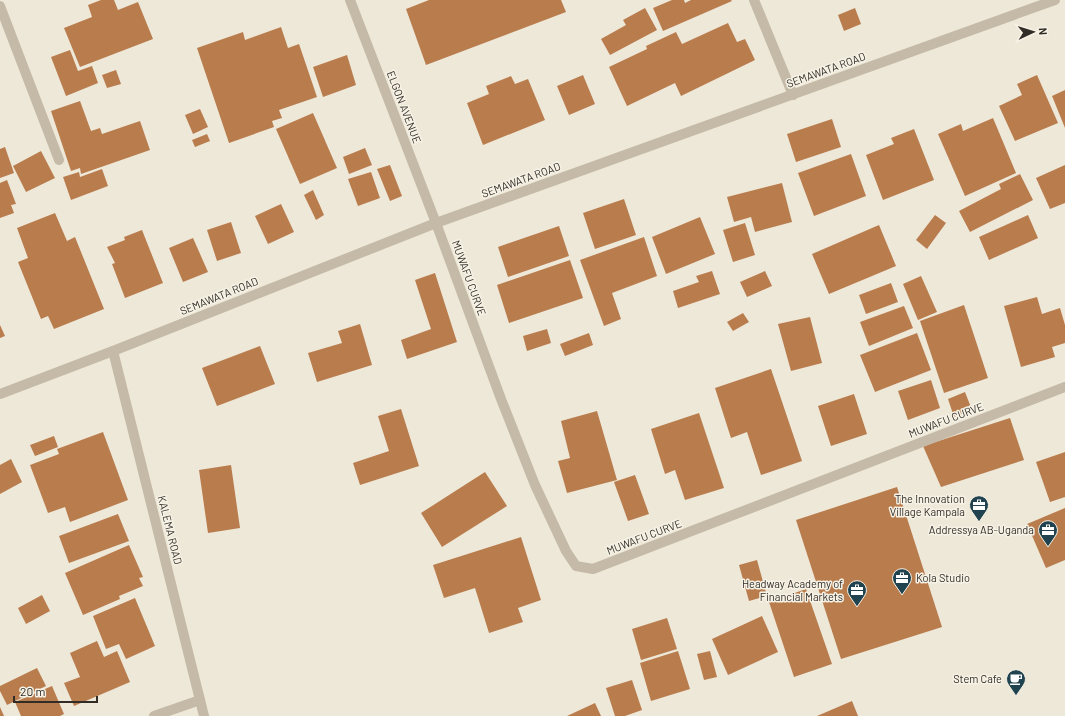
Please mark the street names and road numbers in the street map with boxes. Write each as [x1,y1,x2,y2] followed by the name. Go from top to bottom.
[784,49,867,90] street label: SEMAWATA ROAD
[385,69,424,145] street label: ELGON AVENUE
[479,159,562,200] street label: SEMAWATA ROAD
[450,238,489,318] street label: MUWAFU CURVE
[178,274,260,317] street label: SEMAWATA ROAD
[906,399,985,440] street label: MUWAFU CURVE
[156,494,185,566] street label: KALEMA ROAD
[604,516,683,557] street label: MUWAFU CURVE

